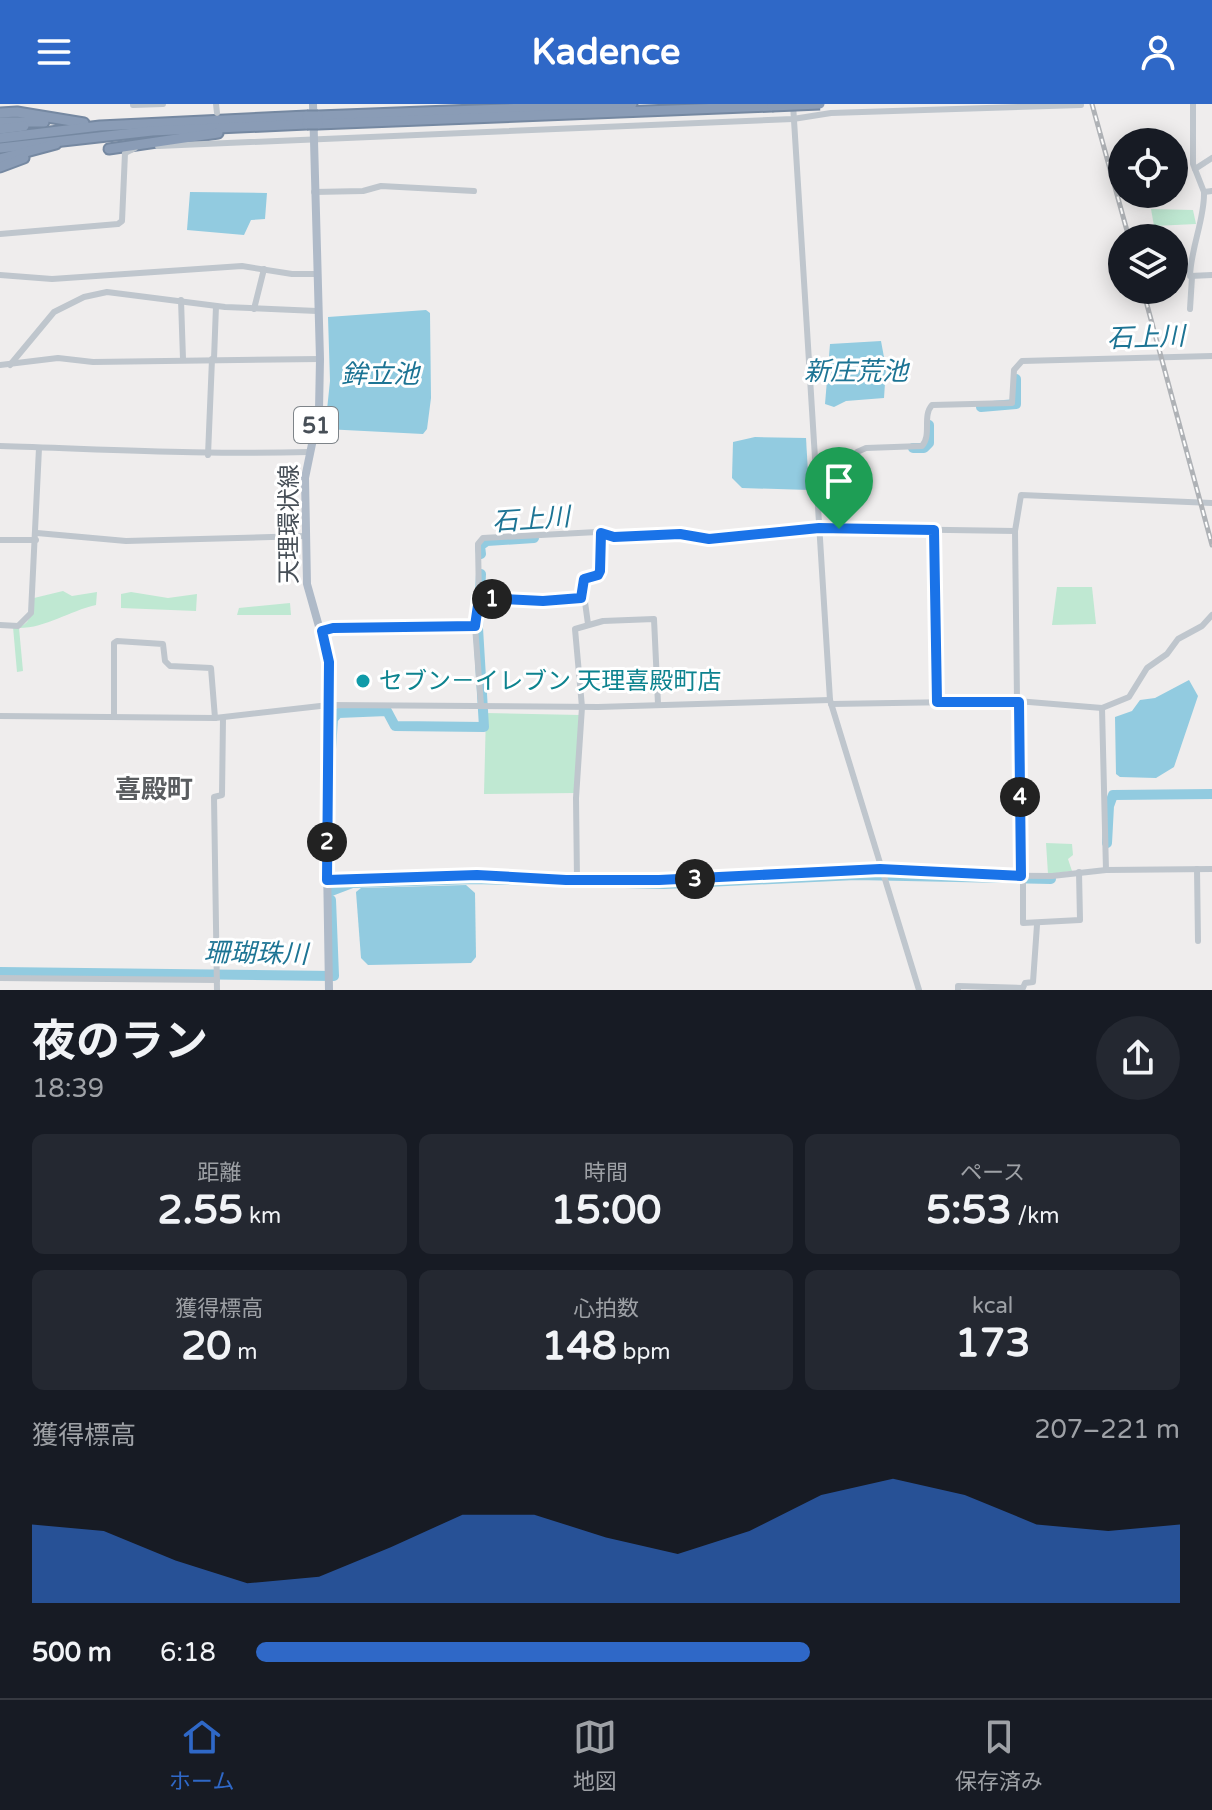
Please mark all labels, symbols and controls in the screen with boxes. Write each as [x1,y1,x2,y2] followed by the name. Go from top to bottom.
[32,30,76,74] icon: menu
[1136,30,1180,74] icon: person
[532,31,680,74] text: Kadence
[1108,128,1188,304] map controls
[1108,128,1188,208] button: locate
[1108,224,1188,304] button: layers
[1106,321,1189,354] water label: 石上川
[804,356,911,387] water label: 新庄荒池
[341,359,422,390] water label: 鉾立池
[294,407,338,443] road number: 51
[805,447,873,529] pin
[817,459,861,503] icon: arrive
[275,464,304,584] street label: 天理環状線
[491,501,574,538] water label: 石上川
[472,579,512,619] pin: 1
[485,586,499,612] text: 1
[379,667,721,696] place label: セブン－イレブン 天理喜殿町店
[354,672,372,690] marker: セブン－イレブン 天理喜殿町店
[115,774,193,805] district label: 喜殿町
[1000,777,1040,817] pin: 4
[1013,784,1027,810] text: 4
[307,822,347,862] pin: 2
[320,829,334,855] text: 2
[675,859,715,899] pin: 3
[688,866,702,892] text: 3
[204,937,311,970] water label: 珊瑚珠川
[32,1016,208,1069] text: 夜のラン
[1096,1016,1180,1100] button: share
[32,1073,104,1104] text: 18:39
[197,1160,241,1186] text: 距離
[584,1160,628,1186] text: 時間
[960,1160,1025,1186] text: ペース
[157,1186,243,1234] text: 2.55
[551,1186,661,1234] text: 15:00
[926,1186,1012,1234] text: 5:53
[243,1203,281,1229] text: km
[1012,1203,1059,1229] text: /km
[972,1293,1013,1319] text: kcal
[175,1296,263,1322] text: 獲得標高
[573,1296,639,1322] text: 心拍数
[955,1319,1030,1367] text: 173
[181,1322,231,1370] text: 20
[541,1322,617,1370] text: 148
[231,1339,257,1365] text: m
[617,1339,671,1365] text: bpm
[1034,1414,1180,1445] text: 207–221 m
[32,1420,136,1451] text: 獲得標高
[32,1637,112,1668] text: 500 m
[160,1637,216,1668] text: 6:18
[169,1715,234,1795] tab: ホーム
[573,1715,617,1795] tab: 地図
[955,1715,1043,1795] tab: 保存済み

